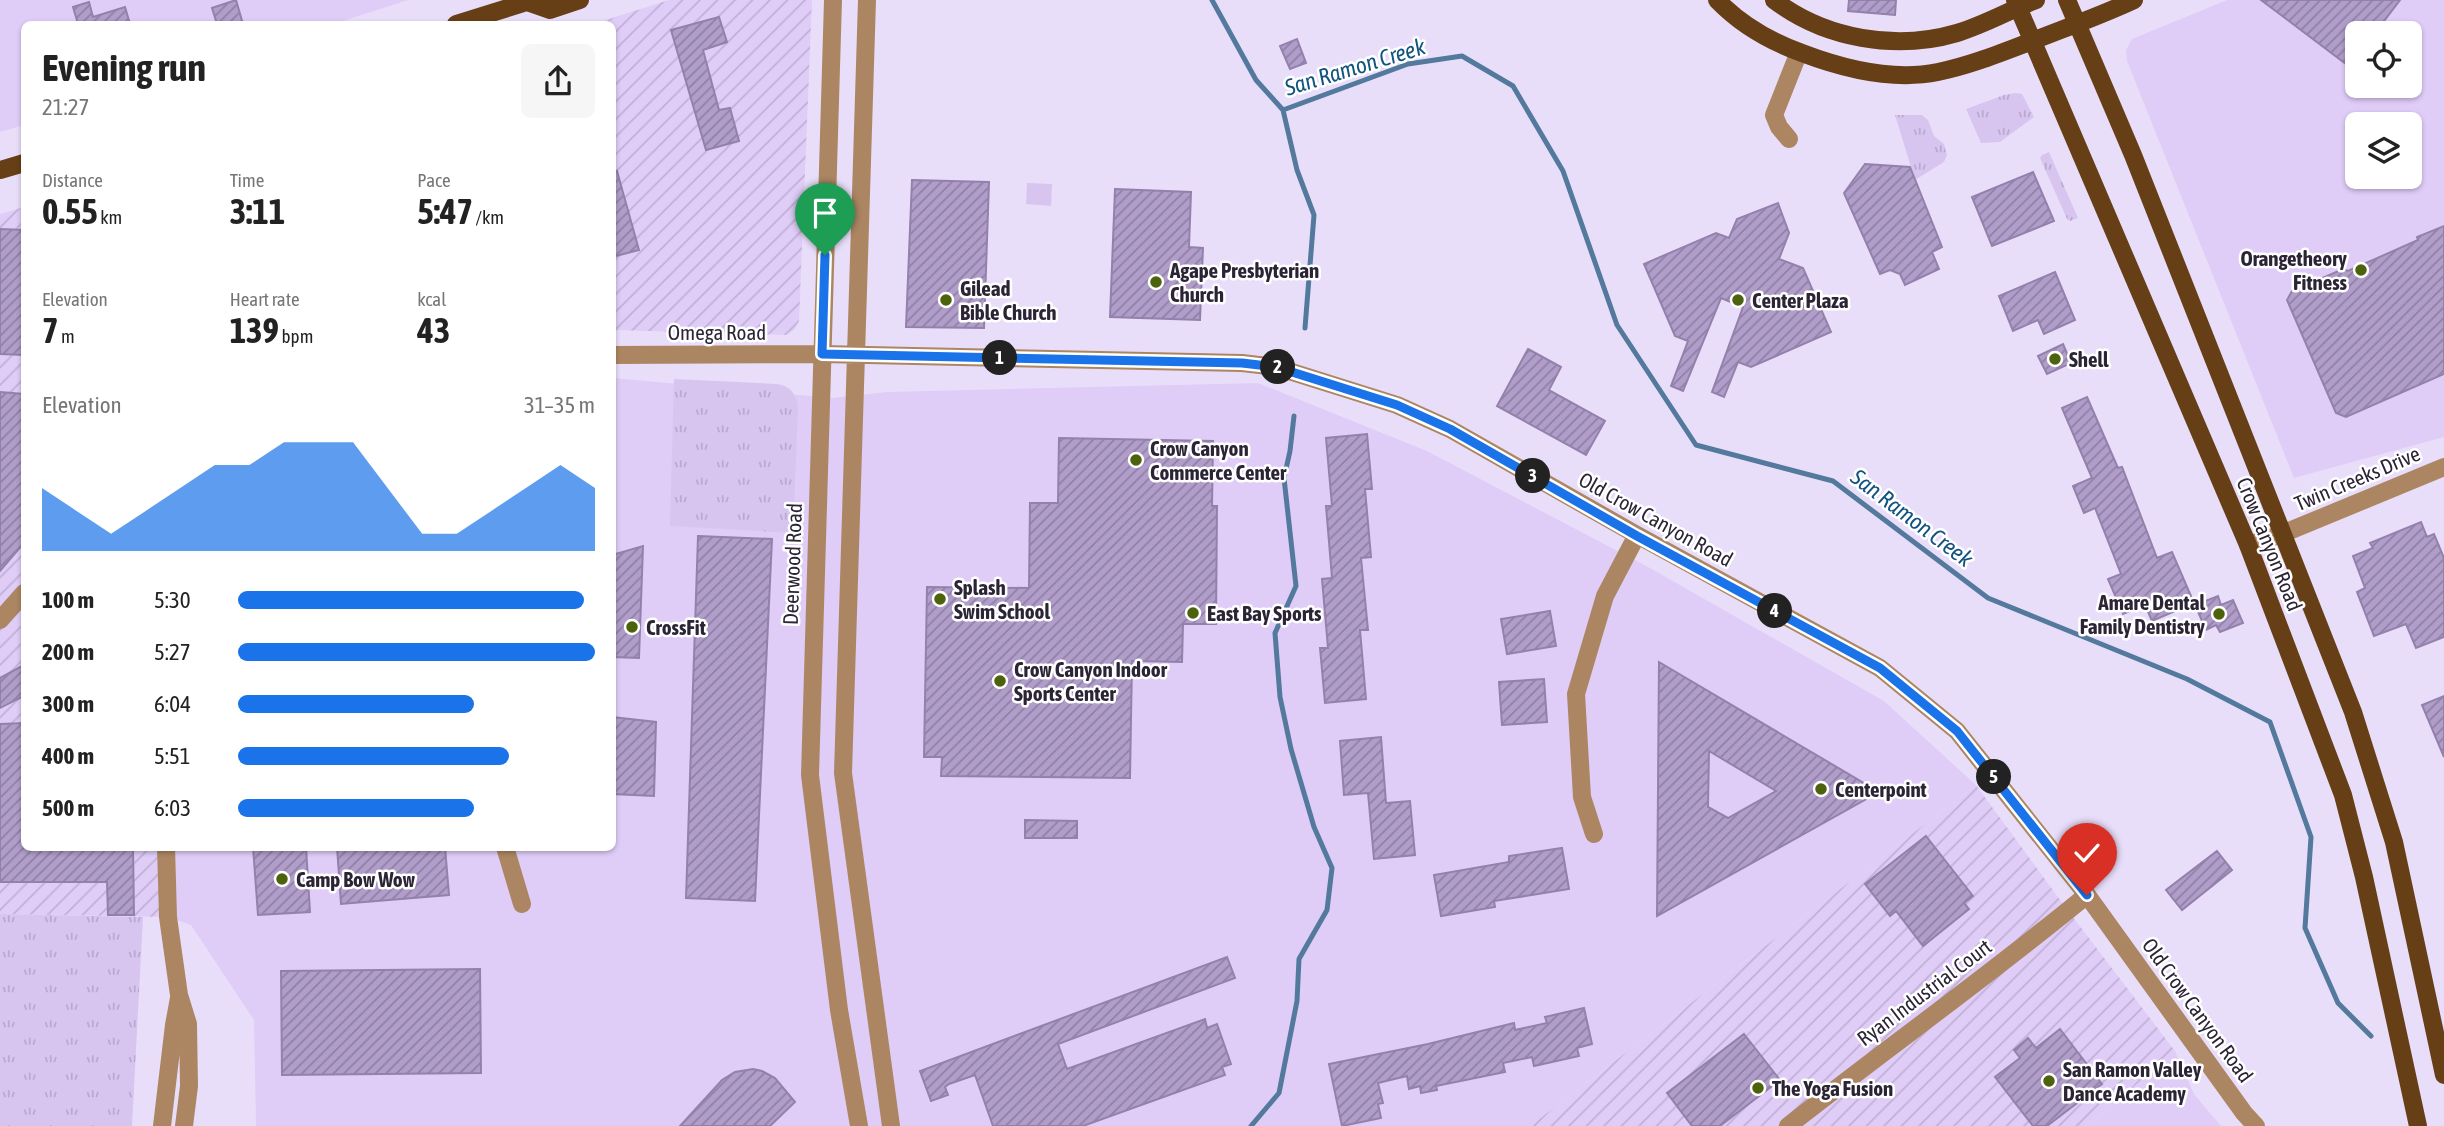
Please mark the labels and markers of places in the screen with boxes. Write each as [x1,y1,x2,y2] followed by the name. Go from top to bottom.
[795,183,855,255] pin
[2240,246,2348,294] place label: Orangetheory Fitness
[1169,258,1319,306] place label: Agape Presbyterian Church
[2353,262,2369,278] marker: Orangetheory Fitness
[1148,274,1164,290] marker: Agape Presbyterian Church
[960,276,1056,324] place label: Gilead Bible Church
[1752,288,1849,312] place label: Center Plaza
[938,292,954,308] marker: Gilead Bible Church
[1730,292,1746,308] marker: Center Plaza
[982,340,1018,376] pin: 1
[2069,347,2109,371] place label: Shell
[1260,350,1296,384] pin: 2
[2047,351,2063,367] marker: Shell
[1150,436,1287,484] place label: Crow Canyon Commerce Center
[1128,452,1144,468] marker: Crow Canyon Commerce Center
[1516,458,1550,494] pin: 3
[954,575,1050,623] place label: Splash Swim School
[2080,590,2205,638] place label: Amare Dental Family Dentistry
[932,591,948,607] marker: Splash Swim School
[1758,594,1792,628] pin: 4
[1207,601,1322,625] place label: East Bay Sports
[1185,605,1201,621] marker: East Bay Sports
[2211,606,2227,622] marker: Amare Dental Family Dentistry
[646,615,706,639] place label: CrossFit
[624,619,640,635] marker: CrossFit
[1014,657,1168,705] place label: Crow Canyon Indoor Sports Center
[992,673,1008,689] marker: Crow Canyon Indoor Sports Center
[1976,760,2011,794] pin: 5
[1835,777,1927,801] place label: Centerpoint
[1813,781,1829,797] marker: Centerpoint
[2057,823,2117,895] pin
[296,867,415,891] place label: Camp Bow Wow
[274,871,290,887] marker: Camp Bow Wow
[2063,1057,2202,1105] place label: San Ramon Valley Dance Academy
[2041,1073,2057,1089] marker: San Ramon Valley Dance Academy
[1772,1076,1893,1100] place label: The Yoga Fusion
[1750,1080,1766,1096] marker: The Yoga Fusion

